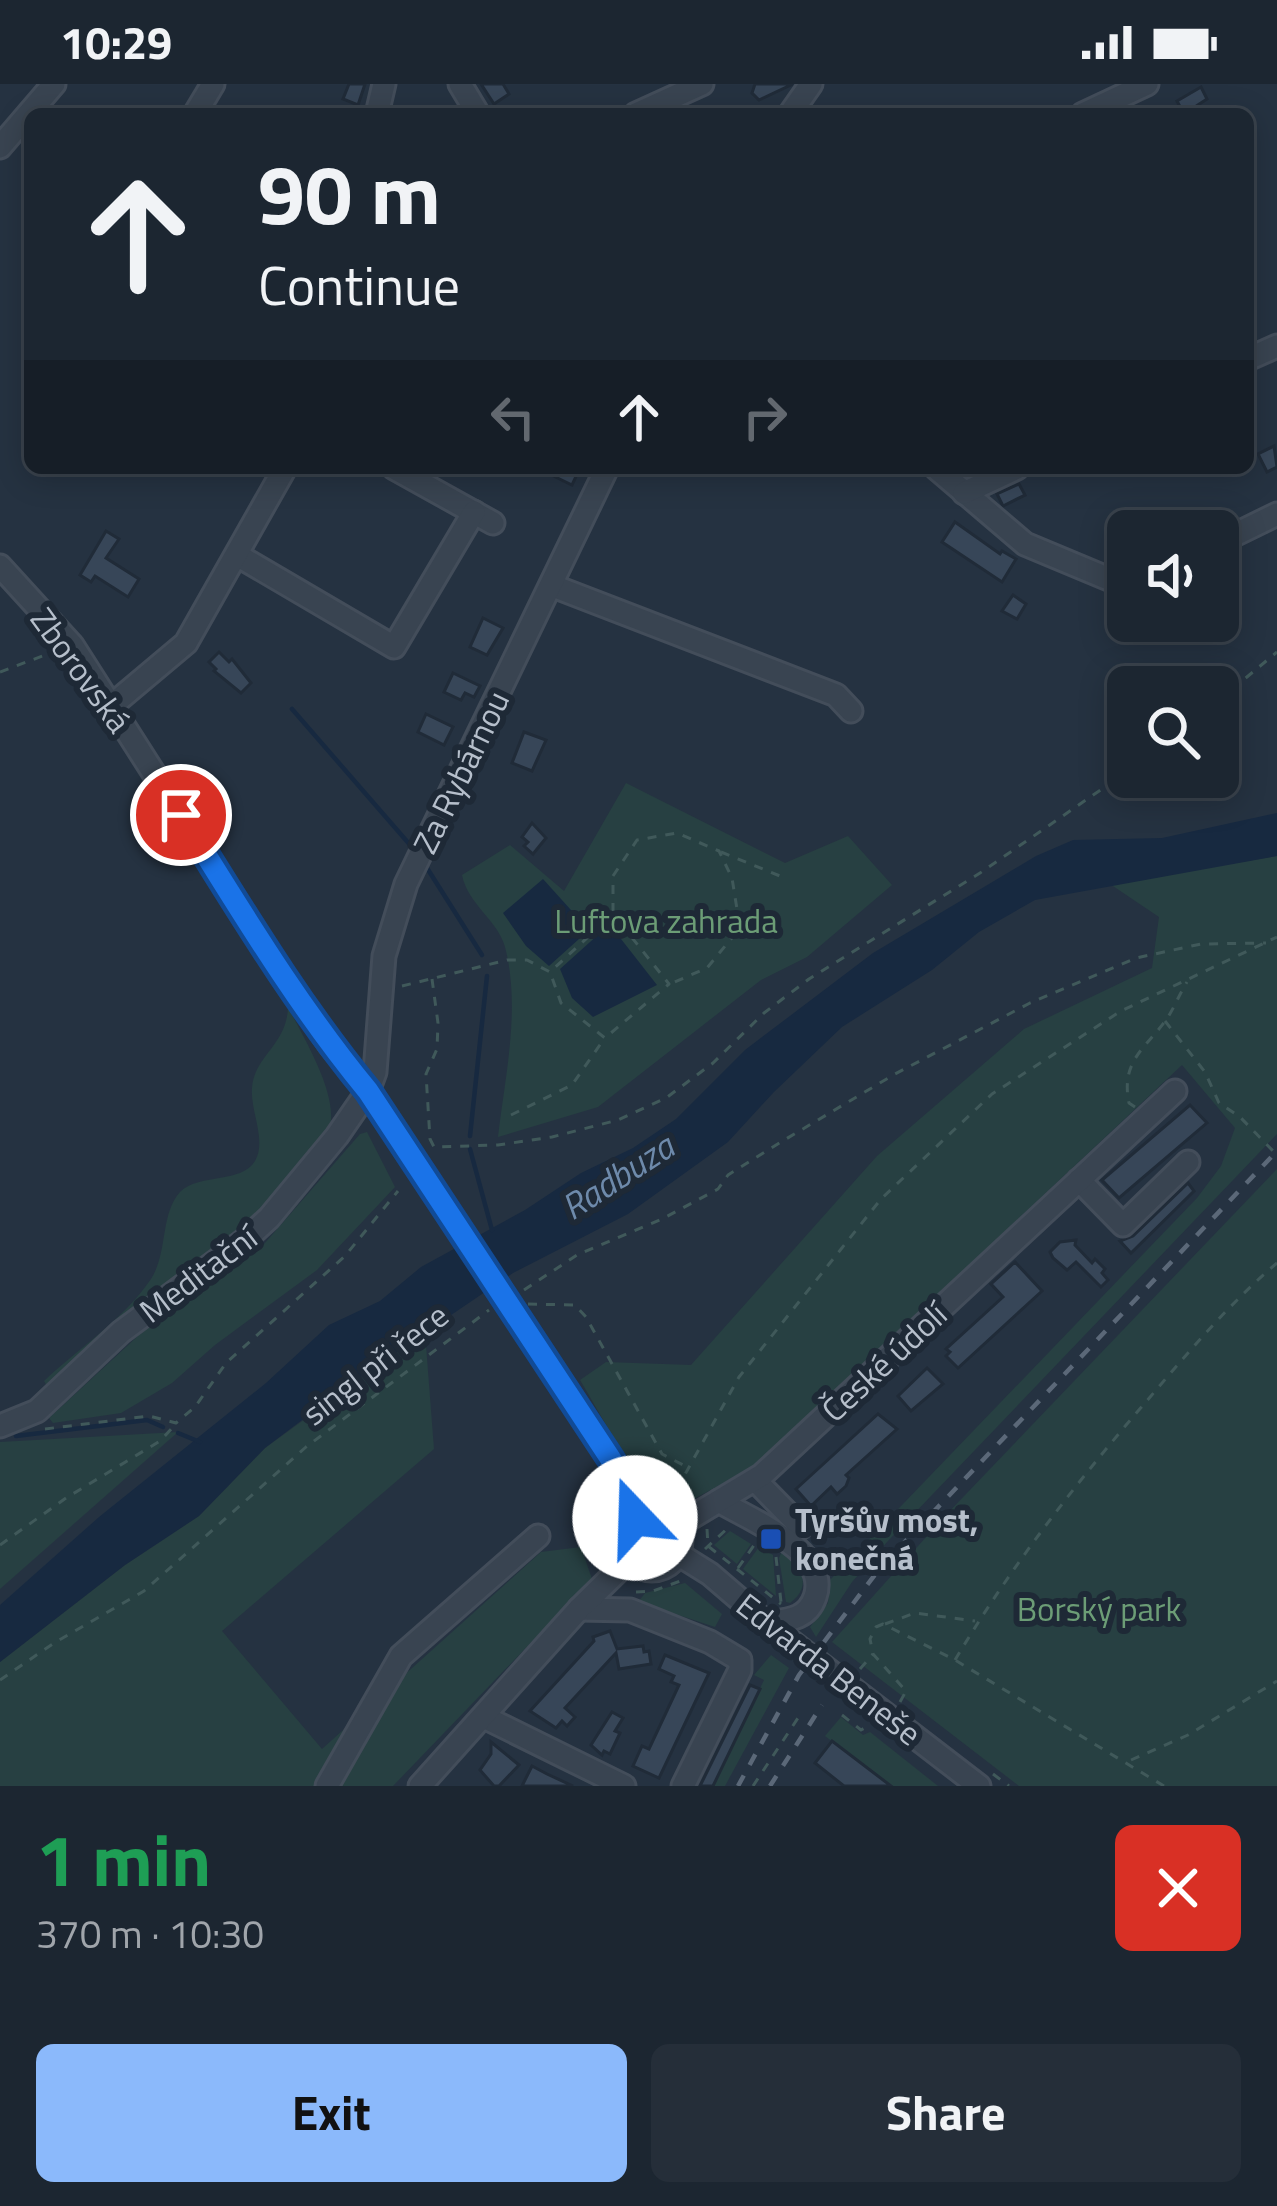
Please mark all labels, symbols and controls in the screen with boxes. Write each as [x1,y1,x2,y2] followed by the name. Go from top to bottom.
[60,8,172,76] text: 10:29
[258,129,441,257] text: 90 m
[60,156,216,312] icon: ahead
[258,244,460,326] text: Continue
[480,384,546,450] icon: left
[606,384,672,450] icon: ahead
[732,384,798,450] icon: right
[1107,510,1239,798] map controls
[1107,510,1239,642] button: sound
[18,597,144,743] street label: Zborovská
[1107,666,1239,798] button: search
[400,682,522,862] street label: Za Rybárnou
[130,764,232,866] pin
[148,782,214,848] icon: arrive
[554,896,778,946] park label: Luftova zahrada
[550,1118,686,1233] water label: Radbuza
[129,1211,270,1335] street label: Meditační
[810,1289,960,1434] street label: České údolí
[291,1291,459,1437] street label: singl při řece
[572,1455,698,1581] position arrow
[795,1495,979,1583] place label: Tyršův most, konečná
[758,1526,784,1552] marker: Tyršův most, konečná
[726,1581,932,1757] street label: Edvarda Beneše
[1017,1584,1182,1634] park label: Borský park
[36,1804,211,1914] text: 1 min
[1115,1825,1241,1951] button: close
[36,1904,264,1963] text: 370 m · 10:30
[36,2044,627,2182] button: Exit
[651,2044,1241,2182] button: Share

